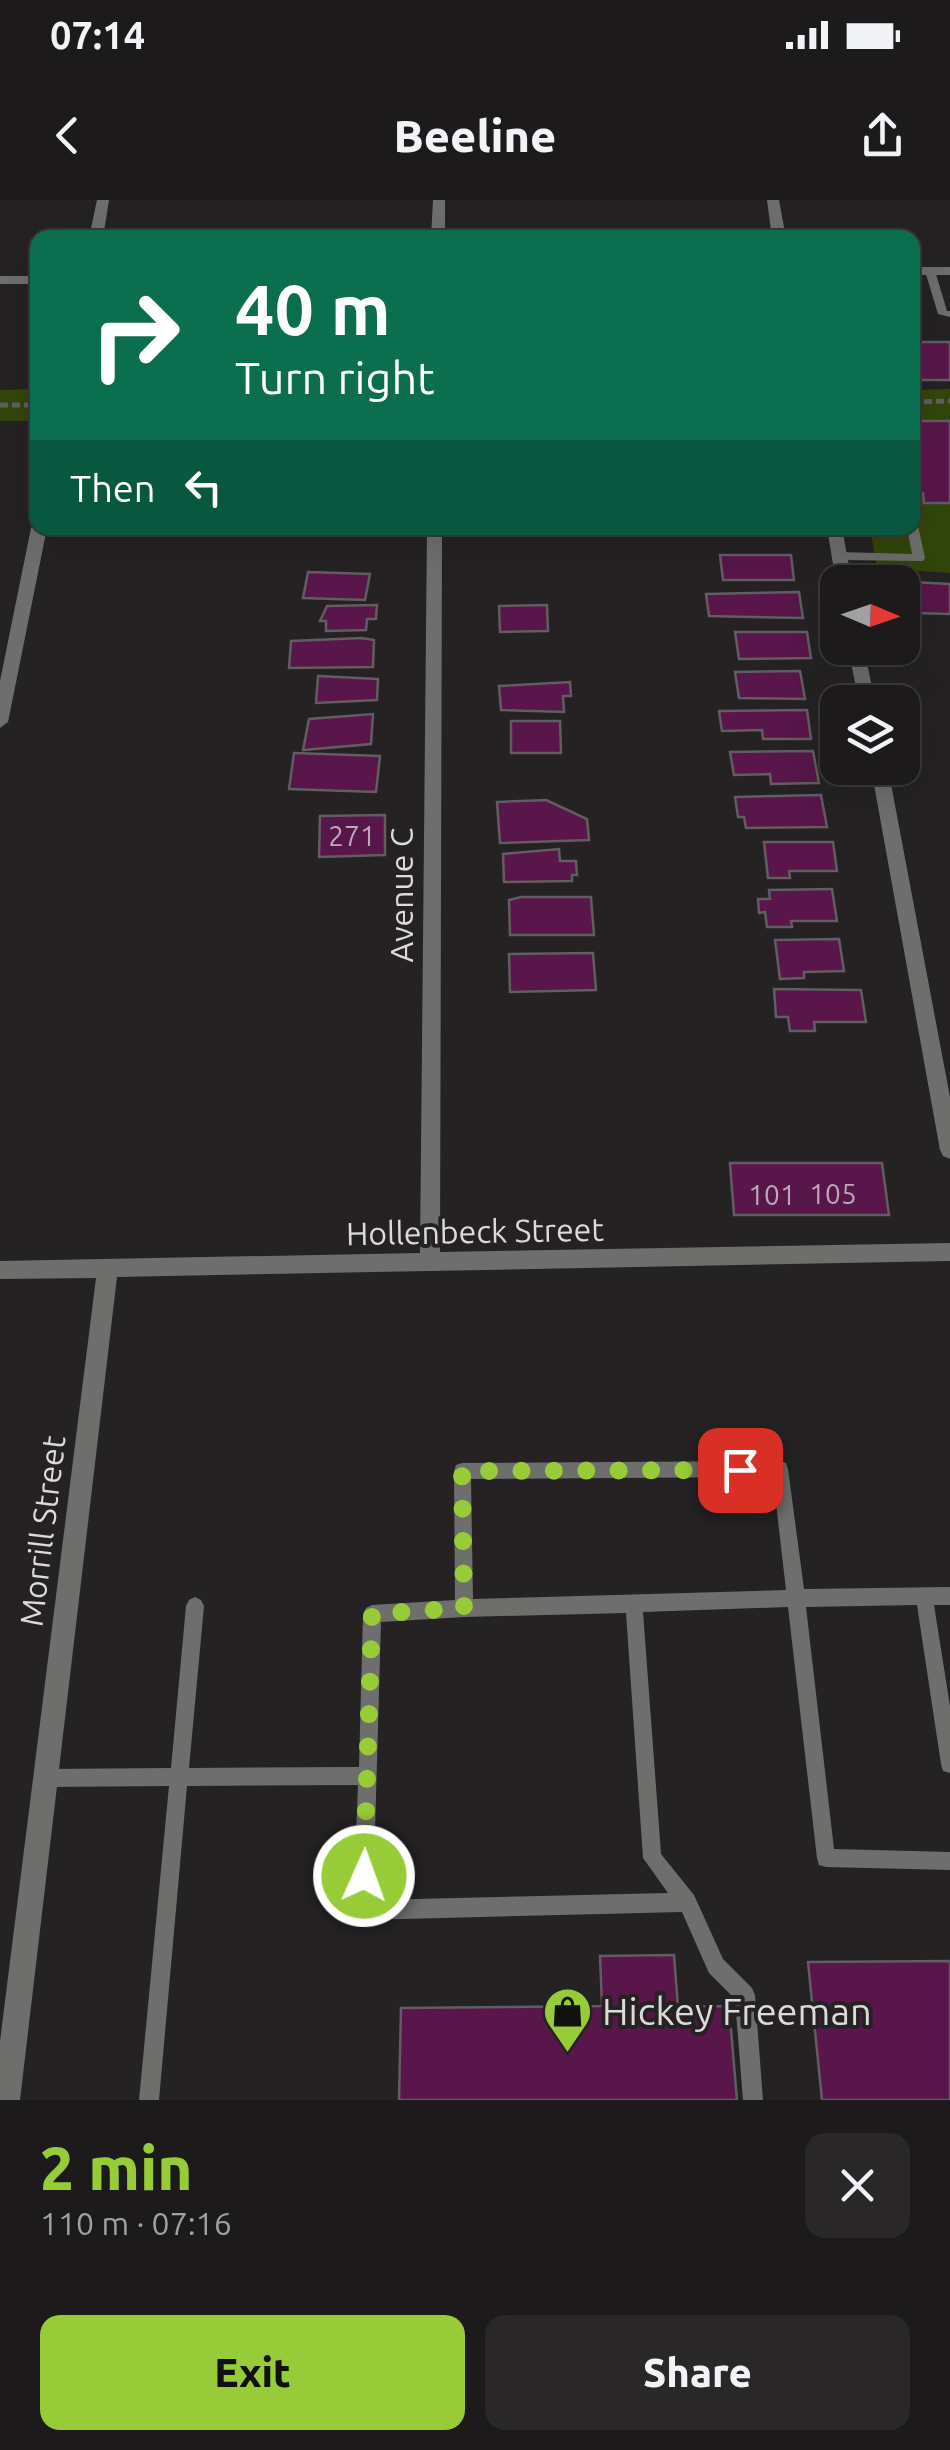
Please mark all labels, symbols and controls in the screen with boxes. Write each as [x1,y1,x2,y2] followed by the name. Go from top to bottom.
[50,14,145,56] text: 07:14
[40,108,95,163] icon: back
[855,108,910,163] icon: share
[394,110,556,161] text: Beeline
[70,270,200,400] icon: right
[235,270,391,348] text: 40 m
[235,352,435,403] text: Turn right
[176,460,231,515] icon: left
[70,467,156,509] text: Then
[820,565,920,665] north arrow
[820,565,920,785] map controls
[820,685,920,785] button: layers
[328,820,376,851] house number: 271
[383,828,419,962] street label: Avenue C
[809,1178,857,1209] house number: 105
[748,1179,796,1210] house number: 101
[346,1211,605,1251] street label: Hollenbeck Street
[698,1428,783,1513] pin
[12,1433,72,1628] street label: Morrill Street
[713,1443,768,1498] icon: arrive
[312,1824,416,1928] position arrow
[541,1986,593,2054] shop icon: Hickey Freeman
[602,1990,872,2032] place label: Hickey Freeman
[805,2133,910,2238] button: close
[40,2134,193,2201] text: 2 min
[40,2205,232,2241] text: 110 m · 07:16
[40,2315,465,2430] button: Exit
[485,2315,910,2430] button: Share

